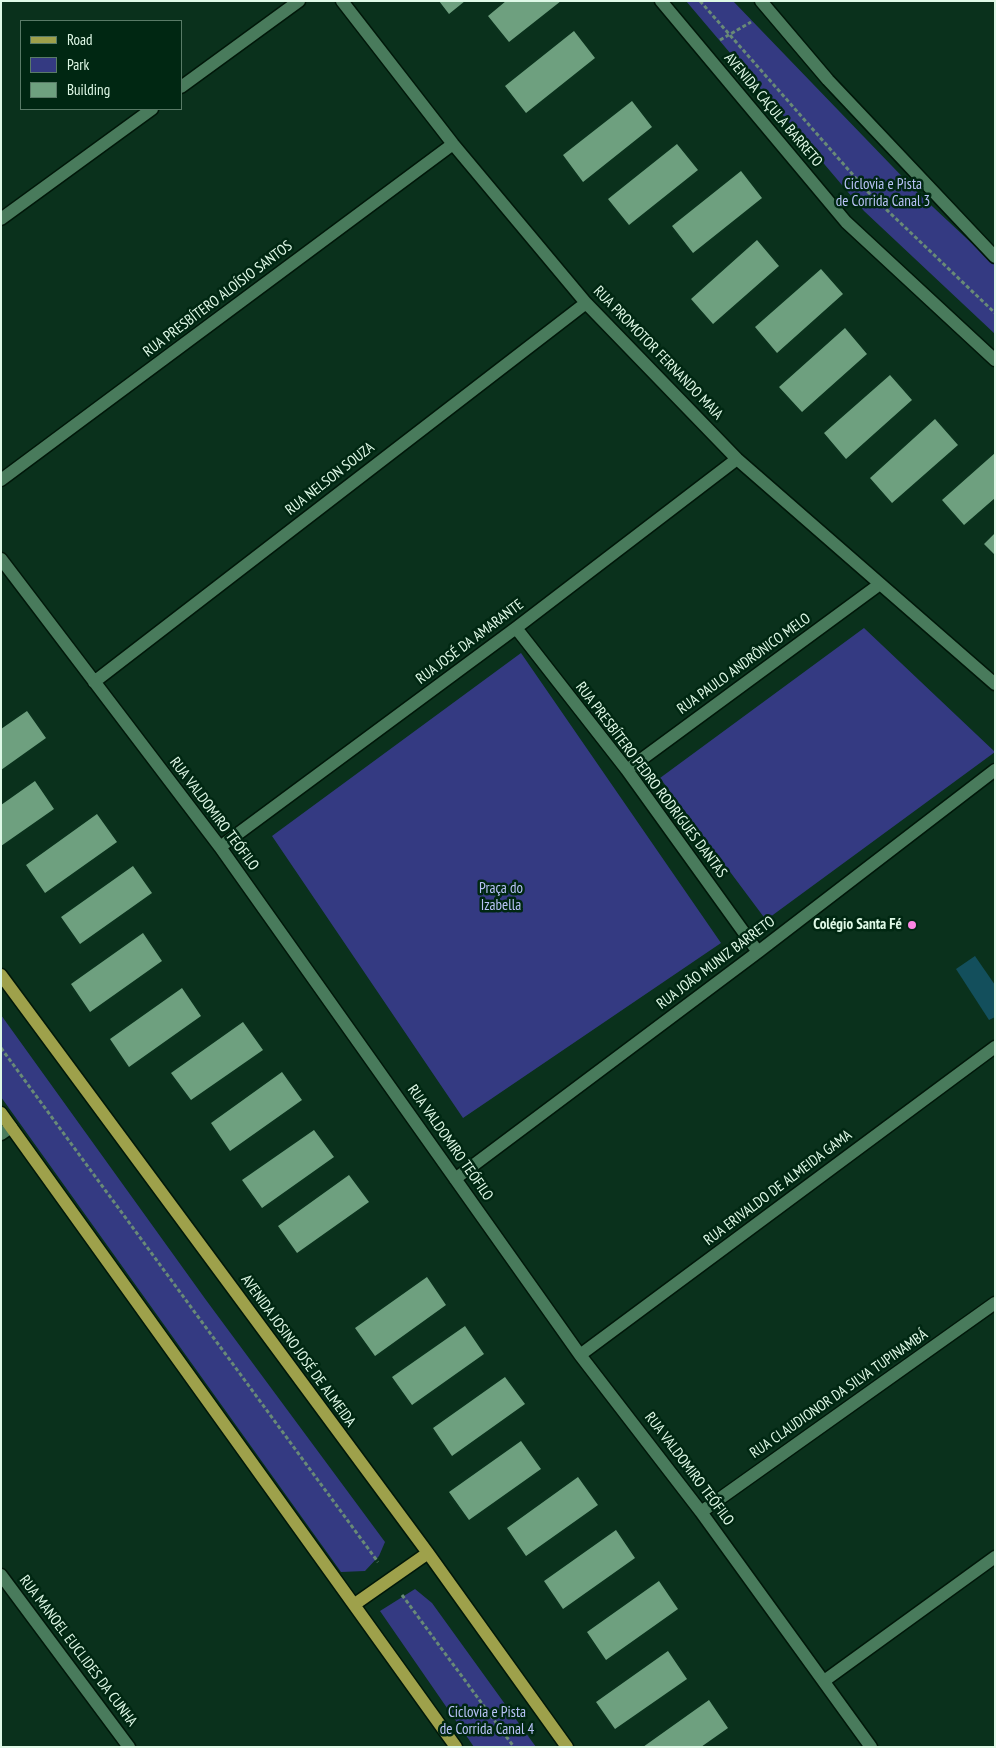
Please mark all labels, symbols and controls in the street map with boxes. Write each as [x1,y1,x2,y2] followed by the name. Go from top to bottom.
[20,20,182,110] legend
[67,30,93,49] text: Road
[720,49,826,171] street label: AVENIDA CAÇULA BARRETO
[67,55,89,74] text: Park
[67,80,110,99] text: Building
[836,176,930,211] park label: Ciclovia e Pista de Corrida Canal 3
[140,237,296,361] street label: RUA PRESBÍTERO ALOÍSIO SANTOS
[589,282,727,424] street label: RUA PROMOTOR FERNANDO MAIA
[282,439,378,519] street label: RUA NELSON SOUZA
[413,596,527,688] street label: RUA JOSÉ DA AMARANTE
[674,610,814,718] street label: RUA PAULO ANDRÔNICO MELO
[572,679,730,881] street label: RUA PRESBÍTERO PEDRO RODRIGUES DANTAS
[166,754,262,874] street label: RUA VALDOMIRO TEÓFILO
[479,880,523,915] park label: Praça do Izabella
[653,913,779,1013] street label: RUA JOÃO MUNIZ BARRETO
[813,916,902,934] place label: Colégio Santa Fé
[906,919,918,931] marker: Colégio Santa Fé
[403,1082,497,1204] street label: RUA VALDOMIRO TEÓFILO
[700,1126,856,1250] street label: RUA ERIVALDO DE ALMEIDA GAMA
[237,1272,359,1430] street label: AVENIDA JOSINO JOSÉ DE ALMEIDA
[747,1326,931,1462] street label: RUA CLAUDIONOR DA SILVA TUPINAMBÁ
[641,1409,737,1529] street label: RUA VALDOMIRO TEÓFILO
[15,1572,141,1730] street label: RUA MANOEL EUCLIDES DA CUNHA
[440,1704,534,1739] park label: Ciclovia e Pista de Corrida Canal 4

